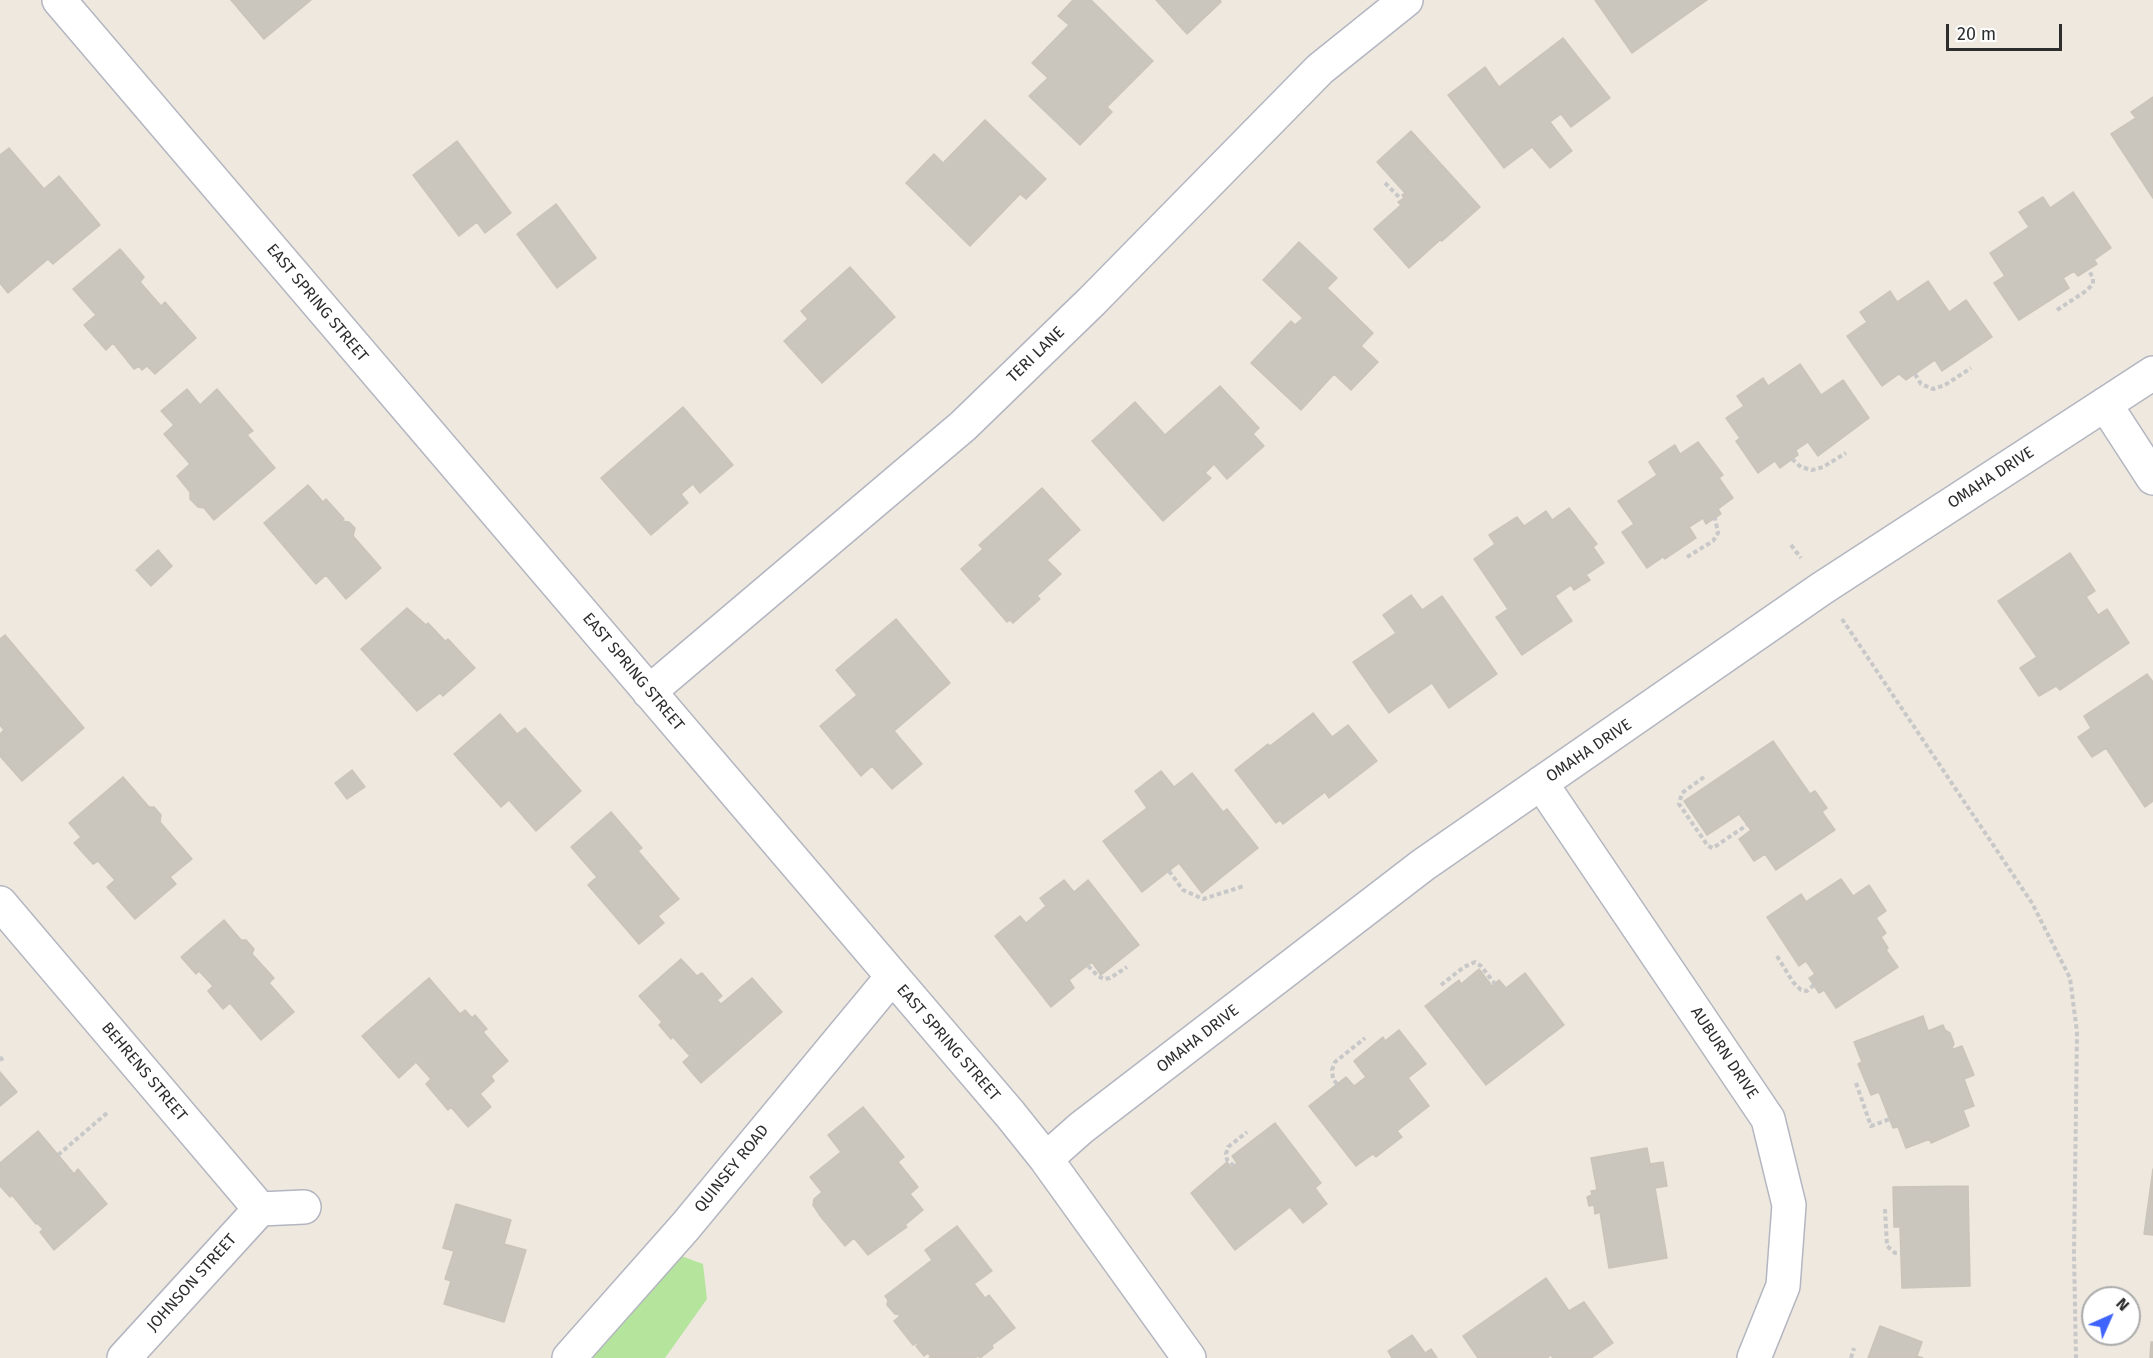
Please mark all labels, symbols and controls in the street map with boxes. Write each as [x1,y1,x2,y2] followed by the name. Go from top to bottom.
[1949,12,2064,50] scale bar
[1957,23,1996,45] text: 20 m
[262,240,372,366] street label: EAST SPRING STREET
[1003,323,1069,387] street label: TERI LANE
[1944,443,2038,513] street label: OMAHA DRIVE
[578,609,688,735] street label: EAST SPRING STREET
[1543,715,1635,787] street label: OMAHA DRIVE
[892,981,1004,1105] street label: EAST SPRING STREET
[1153,1001,1243,1077] street label: OMAHA DRIVE
[1686,1003,1762,1103] street label: AUBURN DRIVE
[97,1019,191,1125] street label: BEHRENS STREET
[691,1121,773,1217] street label: QUINSEY ROAD
[143,1230,241,1336] street label: JOHNSON STREET
[2081,1286,2141,1346] north arrow
[2112,1294,2133,1315] text: N

